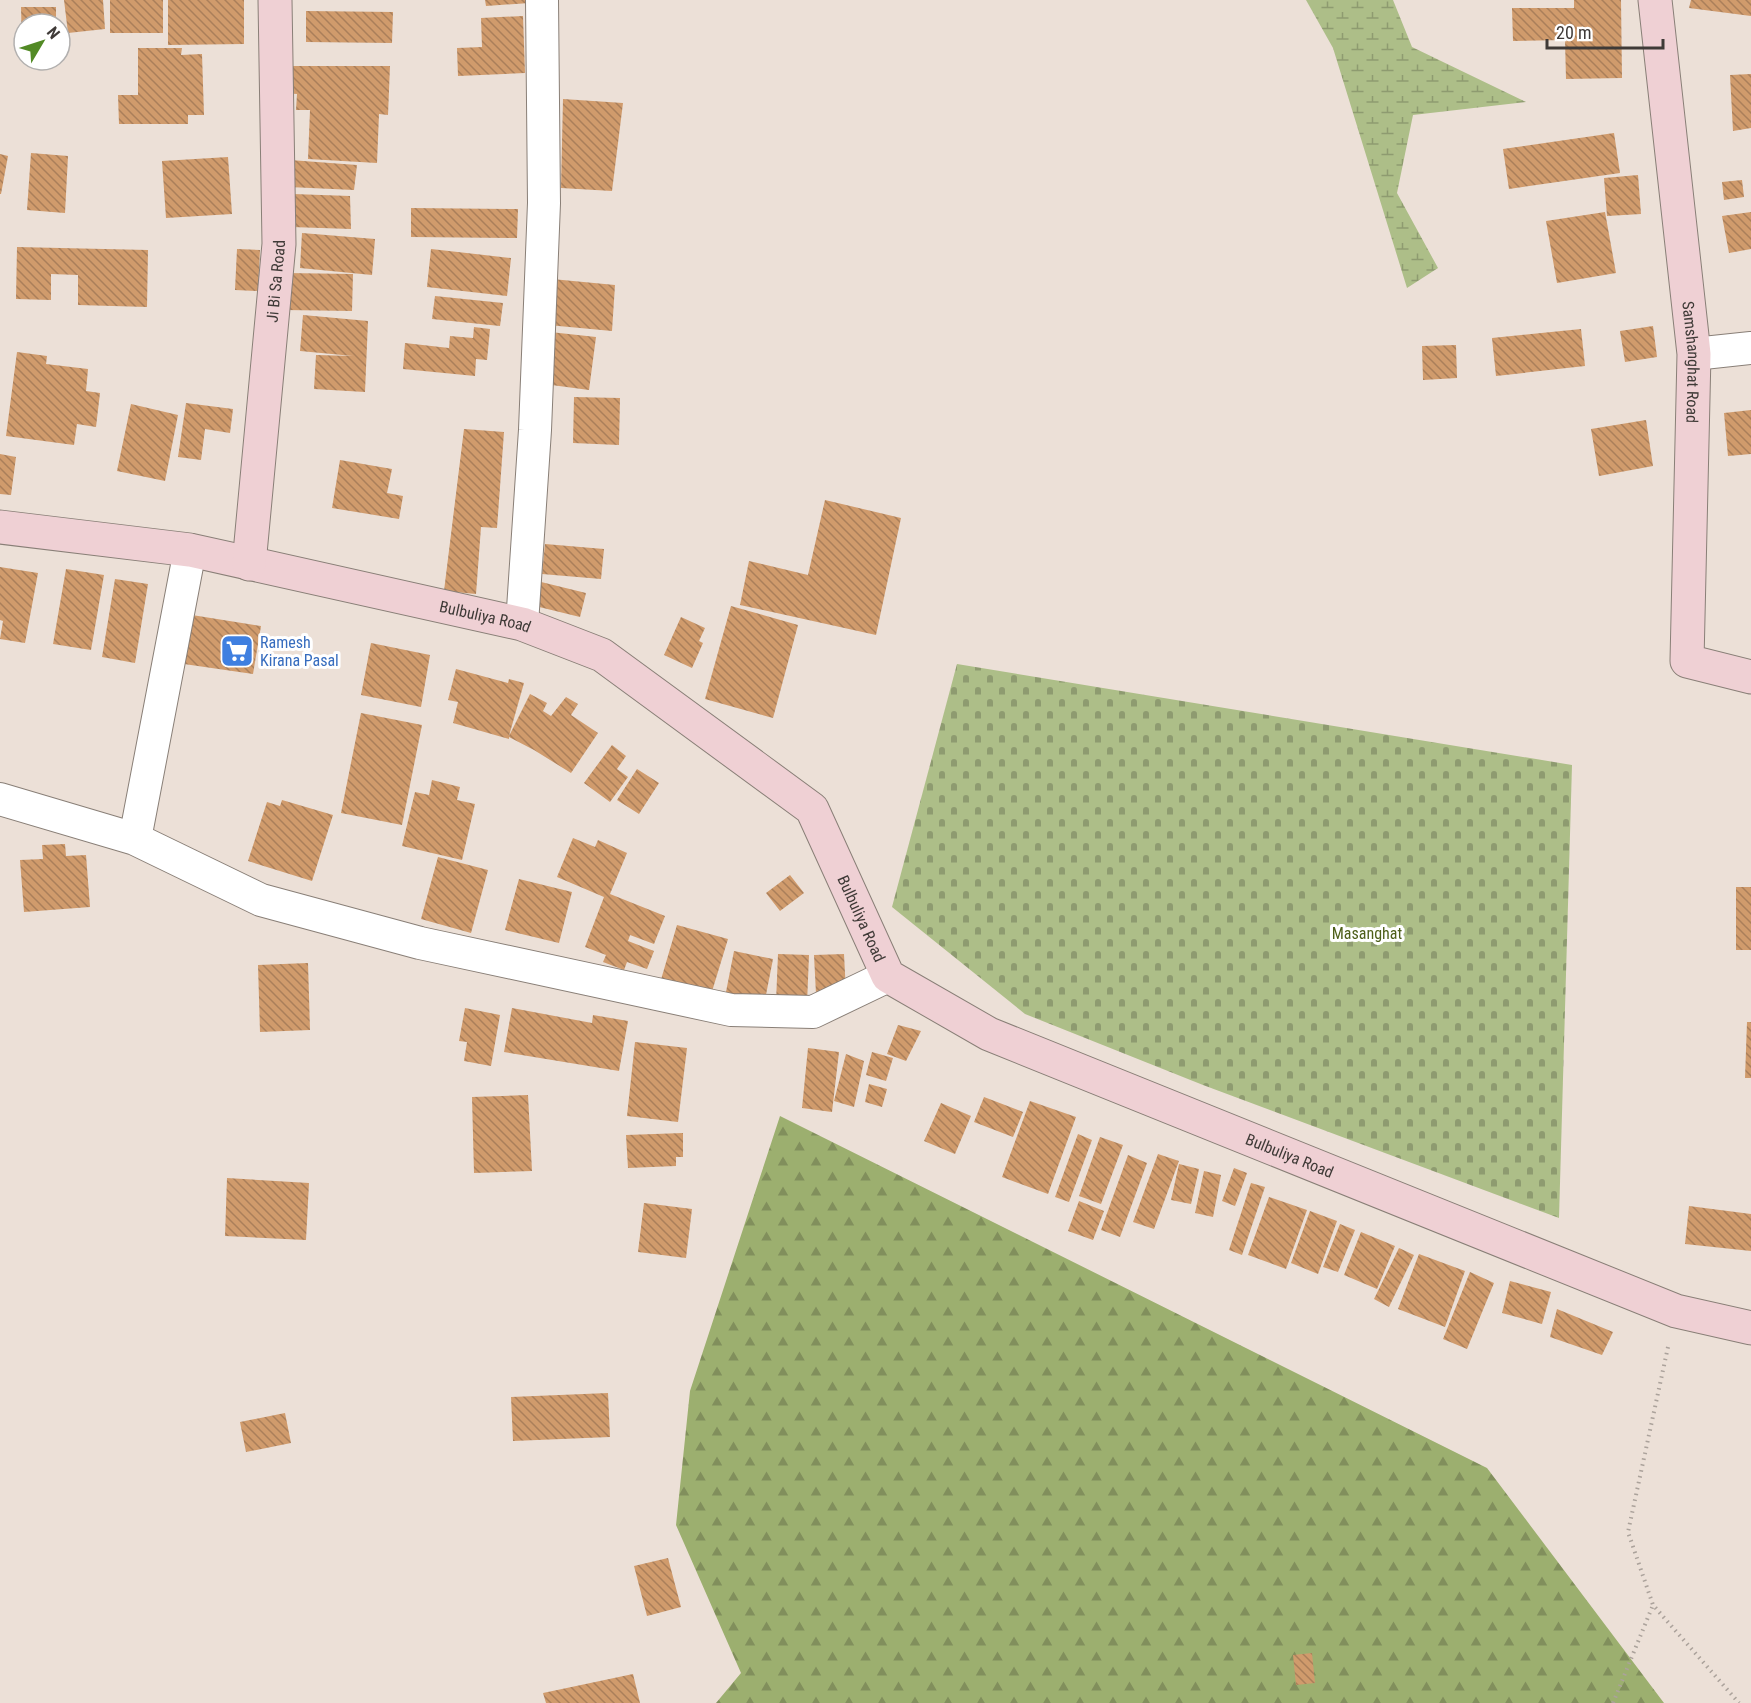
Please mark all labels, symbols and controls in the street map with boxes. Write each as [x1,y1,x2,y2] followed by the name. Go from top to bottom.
[12,12,72,72] north arrow
[1547,12,1662,50] scale bar
[1556,22,1591,43] text: 20 m
[43,23,64,43] text: N
[263,240,289,323] street label: Ji Bi Sa Road
[1678,300,1703,423] street label: Samshanghat Road
[438,597,534,637] street label: Bulbuliya Road
[219,633,255,669] supermarket icon: Ramesh Kirana Pasal
[260,633,339,670] place label: Ramesh Kirana Pasal
[833,872,889,965] street label: Bulbuliya Road
[1332,924,1403,943] park label: Masanghat
[1243,1130,1336,1182] street label: Bulbuliya Road

